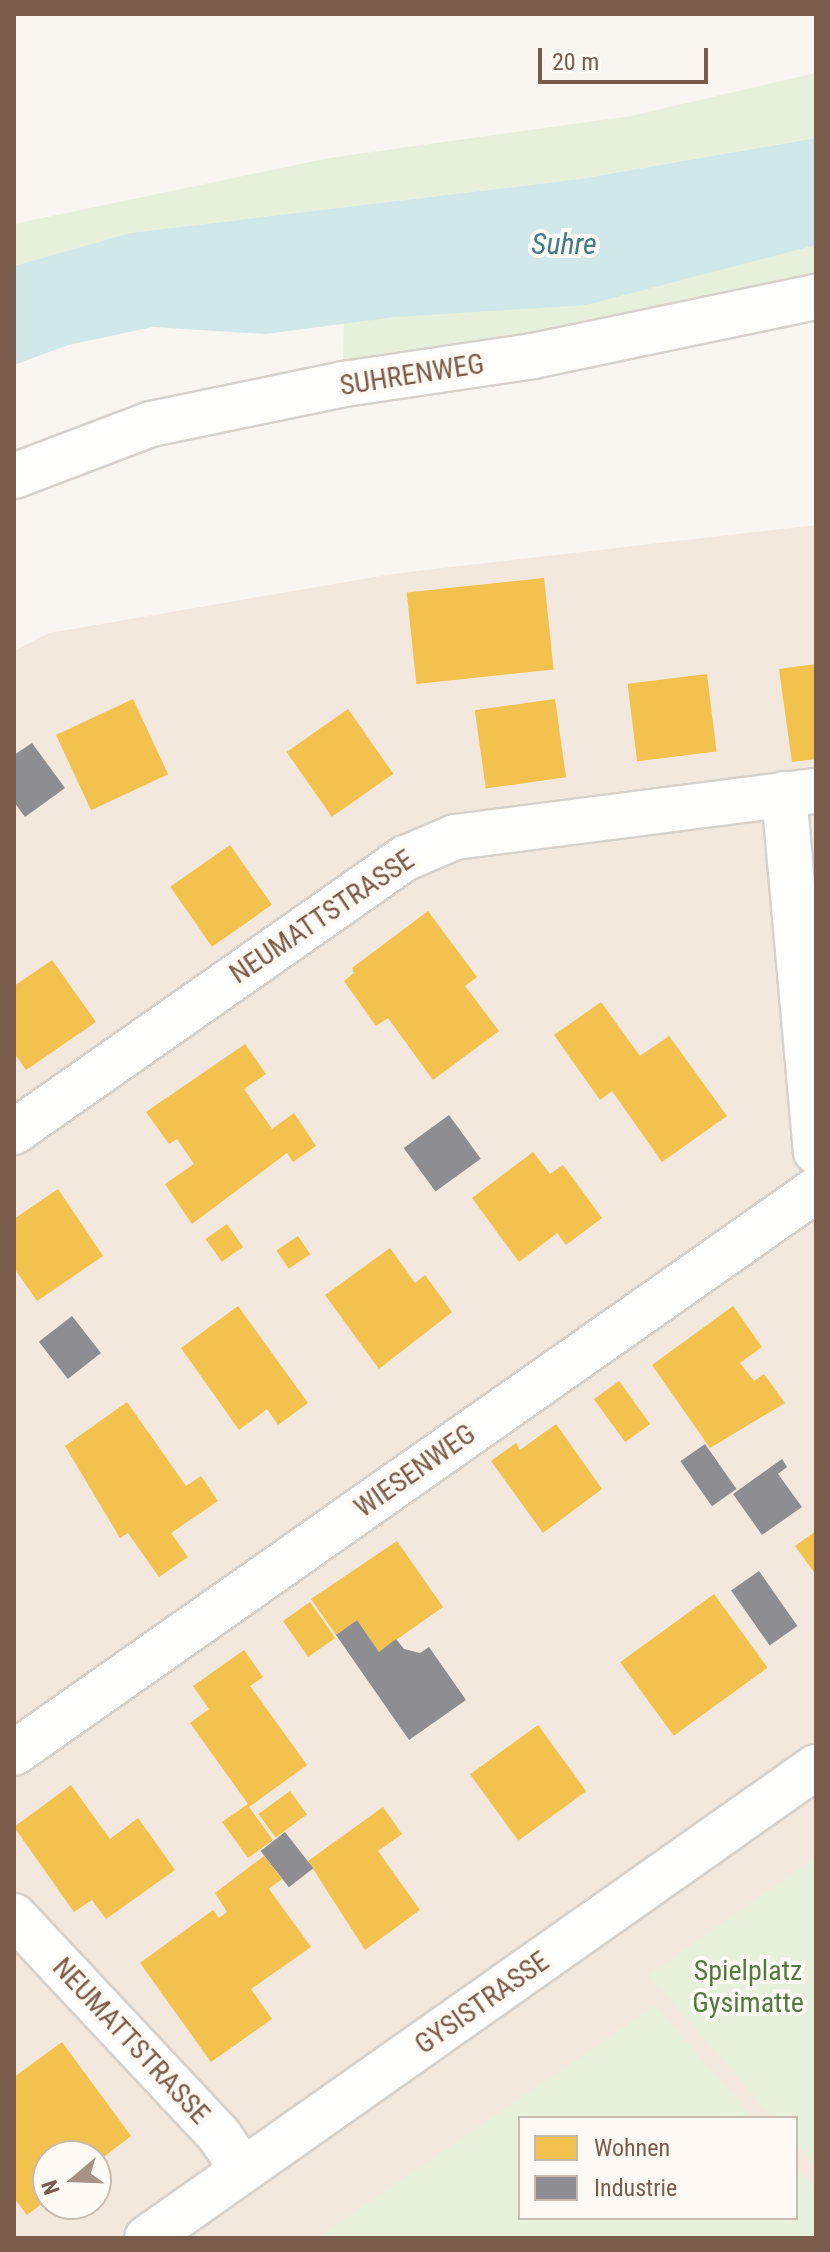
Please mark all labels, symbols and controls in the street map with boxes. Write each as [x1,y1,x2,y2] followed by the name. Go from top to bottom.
[542,32,712,82] scale bar
[552,48,599,76] text: 20 m
[531,226,597,262] water label: Suhre
[338,347,486,403] street label: SUHRENWEG
[223,843,421,991] street label: NEUMATTSTRASSE
[348,1417,482,1525] street label: WIESENWEG
[409,1945,555,2061] street label: GYSISTRASSE
[45,1951,217,2131] street label: NEUMATTSTRASSE
[692,1954,804,2020] park label: Spielplatz Gysimatte
[518,2116,798,2220] legend
[594,2134,670,2162] text: Wohnen
[32,2140,112,2220] north arrow
[594,2174,677,2202] text: Industrie
[37,2177,65,2198] text: N

